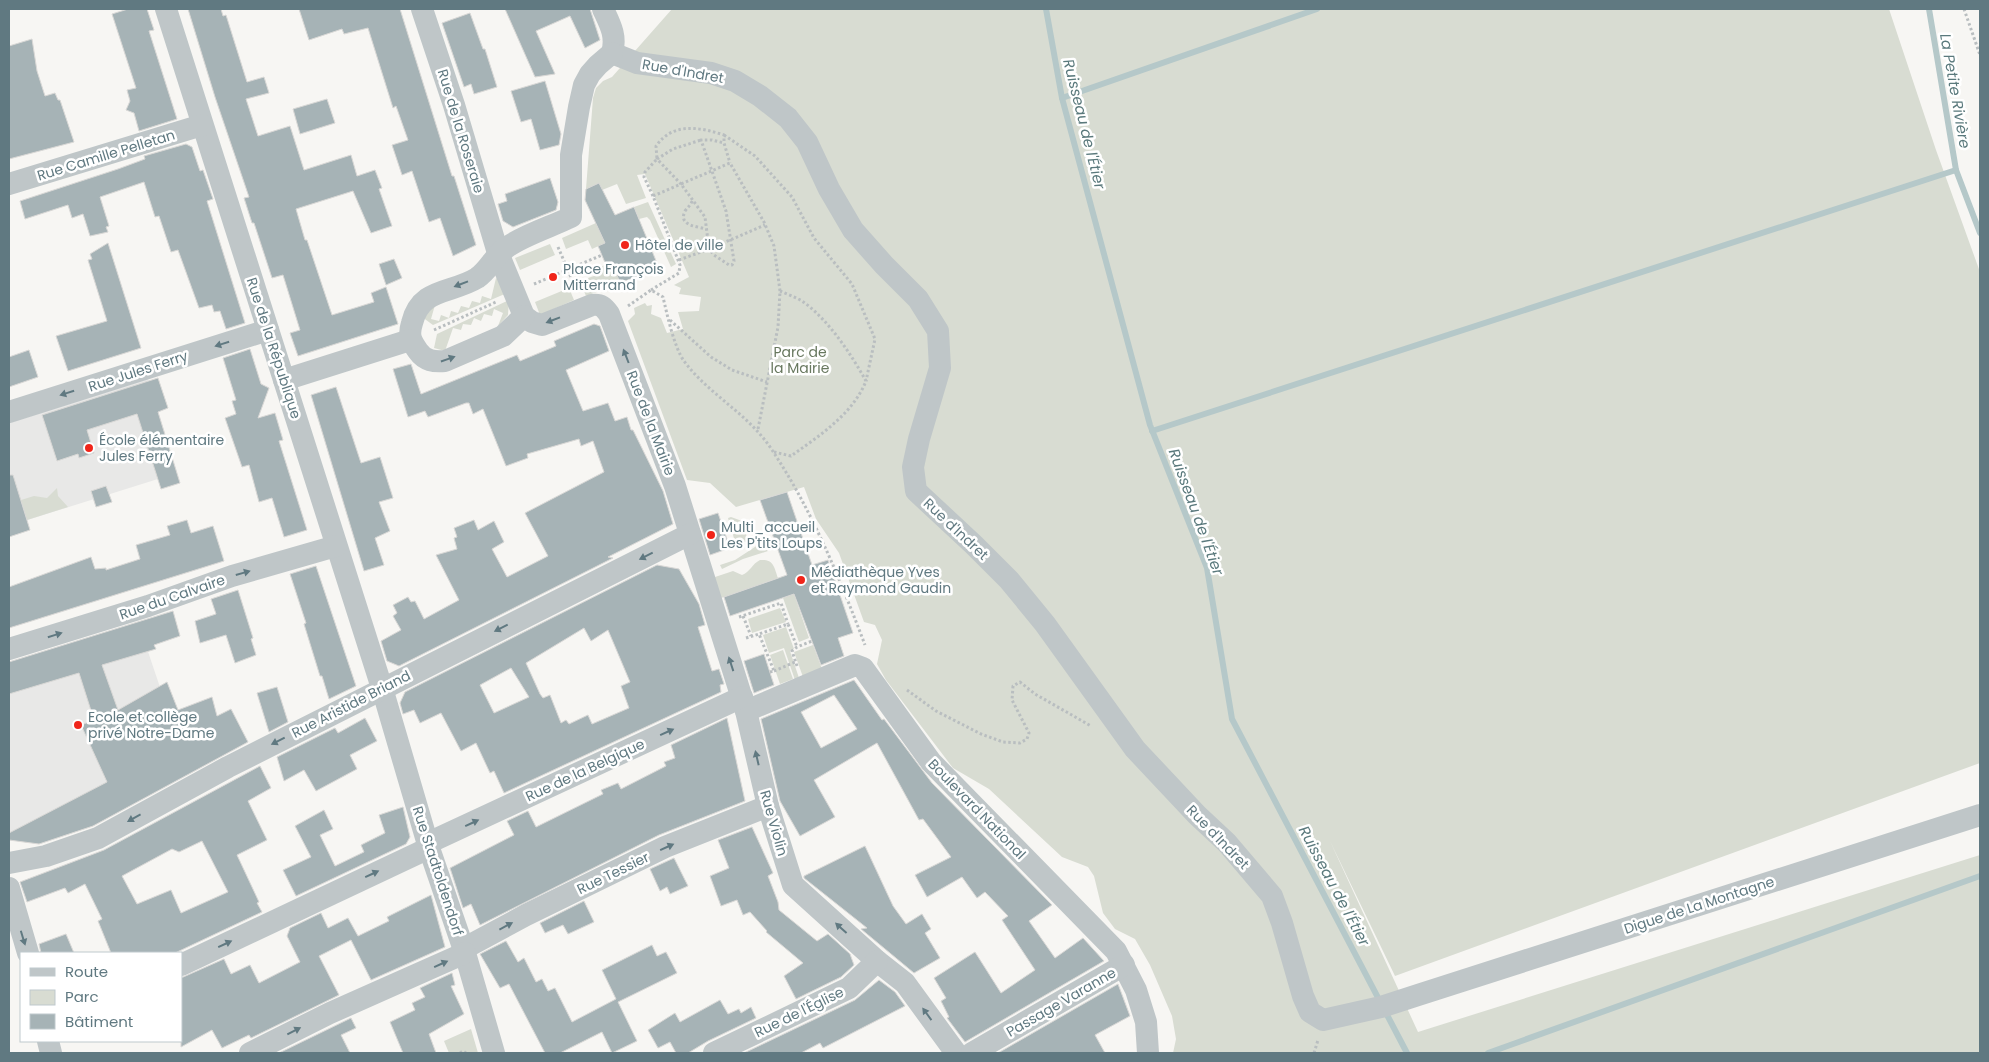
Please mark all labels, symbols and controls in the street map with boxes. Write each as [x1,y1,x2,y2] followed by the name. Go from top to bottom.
[1935,32,1976,150] water label: La Petite Rivière
[641,54,725,88] street label: Rue d'Indret
[1058,57,1111,191] water label: Ruisseau de l'Étier
[433,67,489,196] street label: Rue de la Roseraie
[35,125,177,185] street label: Rue Camille Pelletan
[635,235,724,255] place label: Hôtel de ville
[619,239,631,251] marker: Hôtel de ville
[563,259,664,295] place label: Place François Mitterrand
[547,271,559,283] marker: Place François Mitterrand
[242,275,306,422] street label: Rue de la République
[454,280,468,288] one-way arrow
[545,316,560,324] one-way arrow
[214,341,229,349] one-way arrow
[771,342,830,378] park label: Parc de la Mairie
[86,345,190,397] street label: Rue Jules Ferry
[621,349,629,364] one-way arrow
[441,355,456,362] one-way arrow
[622,368,680,479] street label: Rue de la Mairie
[59,390,74,398] one-way arrow
[99,430,225,466] place label: École élémentaire Jules Ferry
[83,442,95,454] marker: École élémentaire Jules Ferry
[1164,446,1229,578] water label: Ruisseau de l'Étier
[919,494,993,564] street label: Rue d'Indret
[721,517,823,553] place label: Multi_accueil Les P'tits Loups
[705,529,717,541] marker: Multi_accueil Les P'tits Loups
[639,552,653,560] one-way arrow
[811,562,951,598] place label: Médiathèque Yves et Raymond Gaudin
[117,569,228,624] street label: Rue du Calvaire
[235,569,250,577] one-way arrow
[795,574,807,586] marker: Médiathèque Yves et Raymond Gaudin
[494,625,508,633] one-way arrow
[48,631,63,638] one-way arrow
[727,657,734,672] one-way arrow
[288,665,414,743] street label: Rue Aristide Briand
[88,707,215,743] place label: Ecole et collège privé Notre-Dame
[72,719,84,731] marker: Ecole et collège privé Notre-Dame
[660,728,674,736] one-way arrow
[522,734,648,806] street label: Rue de la Belgique
[271,737,285,745] one-way arrow
[753,751,761,766] one-way arrow
[924,754,1030,864] street label: Boulevard National
[755,788,793,858] street label: Rue Violin
[1182,800,1254,874] street label: Rue d'Indret
[408,804,468,939] street label: Rue Stadtoldendorf
[127,814,142,822] one-way arrow
[465,819,479,827] one-way arrow
[1294,822,1375,950] water label: Ruisseau de l'Étier
[660,842,674,850] one-way arrow
[574,847,652,899] street label: Rue Tessier
[365,870,379,878] one-way arrow
[1621,871,1777,939] street label: Digue de La Montagne
[499,922,513,930] one-way arrow
[835,923,848,934] one-way arrow
[20,930,28,945] one-way arrow
[218,939,232,947] one-way arrow
[20,952,182,1042] legend
[434,959,448,967] one-way arrow
[65,961,108,982] text: Route
[1002,962,1120,1042] street label: Passage Varanne
[751,982,847,1042] street label: Rue de l'Église
[65,986,99,1007] text: Parc
[922,1008,933,1021] one-way arrow
[65,1011,133,1032] text: Bâtiment
[286,1027,301,1035] one-way arrow

